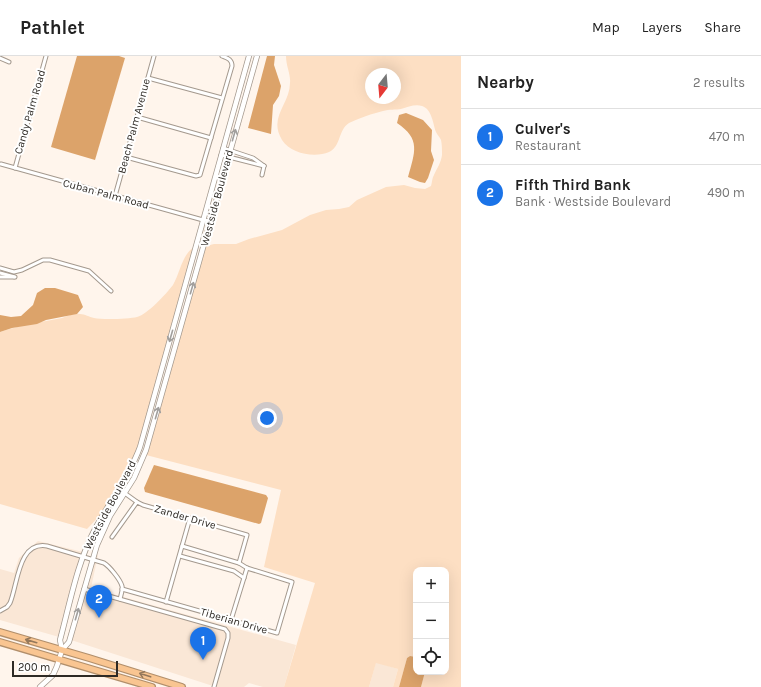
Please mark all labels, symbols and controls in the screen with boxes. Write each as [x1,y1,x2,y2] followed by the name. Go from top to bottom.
[20,17,85,39] text: Pathlet
[592,19,620,36] text: Map
[642,19,682,36] text: Layers
[704,19,741,36] text: Share
[12,68,48,156] street label: Candy Palm Road
[365,68,401,104] north arrow
[477,72,534,92] text: Nearby
[693,75,745,90] text: 2 results
[115,77,153,175] street label: Beach Palm Avenue
[515,120,571,138] text: Culver's
[231,129,238,142] one-way arrow
[488,129,492,144] text: 1
[709,129,745,144] text: 470 m
[515,138,581,153] text: Restaurant
[198,148,236,248] street label: Westside Boulevard
[61,176,151,212] street label: Cuban Palm Road
[515,176,631,194] text: Fifth Third Bank
[486,185,494,200] text: 2
[707,185,745,200] text: 490 m
[515,194,671,209] text: Bank · Westside Boulevard
[189,281,196,294] one-way arrow
[167,330,174,343] one-way arrow
[154,407,161,420] one-way arrow
[257,408,277,428] your location
[81,458,139,552] street label: Westside Boulevard
[153,502,218,532] street label: Zander Drive
[413,567,449,675] map controls
[413,567,449,603] button: +
[86,585,112,618] pin: 2
[413,603,449,639] button: −
[199,605,269,637] street label: Tiberian Drive
[73,608,81,621] one-way arrow
[190,627,216,660] pin: 1
[25,637,38,644] one-way arrow
[413,639,449,675] button: locate
[12,659,118,678] scale bar
[18,661,50,674] text: 200 m
[138,671,151,678] one-way arrow

